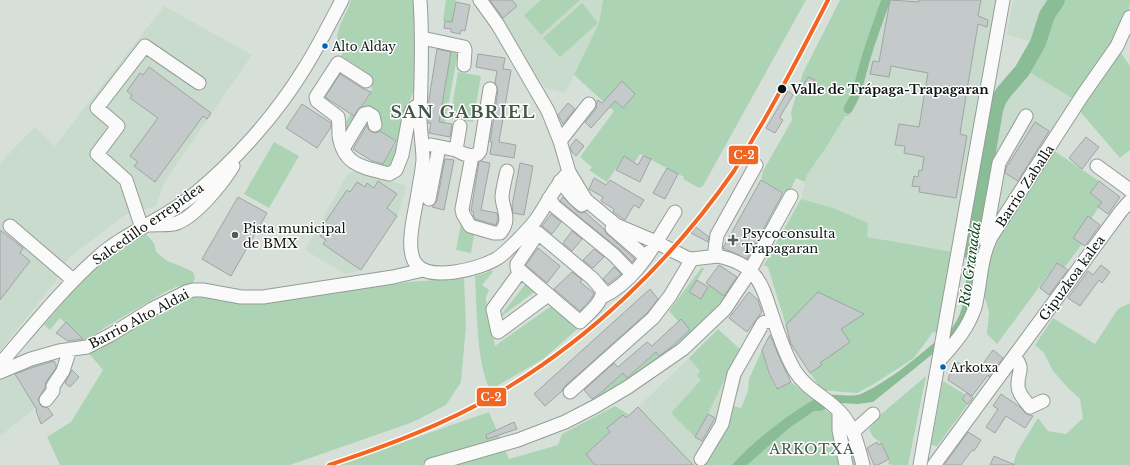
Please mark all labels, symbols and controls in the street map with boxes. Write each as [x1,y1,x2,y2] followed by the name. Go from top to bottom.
[331,39,396,54] place label: Alto Alday
[320,41,330,51] marker: Alto Alday
[790,81,989,98] place label: Valle de Trápaga-Trapagaran
[776,83,788,95] marker: Valle de Trápaga-Trapagaran
[390,102,536,123] district label: SAN GABRIEL
[992,141,1058,230] street label: Barrio Zaballa
[728,145,759,165] line badge: C-2
[733,148,755,162] text: C-2
[89,179,208,269] street label: Salcedillo errepidea
[243,220,346,252] place label: Pista municipal de BMX
[955,221,985,308] water label: Río Granada
[742,225,836,257] place label: Psycoconsulta Trapagaran
[230,230,240,240] marker: Pista municipal de BMX
[1035,231,1109,324] street label: Gipuzkoa kalea
[727,234,739,246] marker: Psycoconsulta Trapagaran
[86,285,193,353] street label: Barrio Alto Aldai
[949,360,999,375] place label: Arkotxa
[938,362,948,372] marker: Arkotxa
[476,387,507,407] line badge: C-2
[480,390,502,404] text: C-2
[768,440,855,458] district label: ARKOTXA

